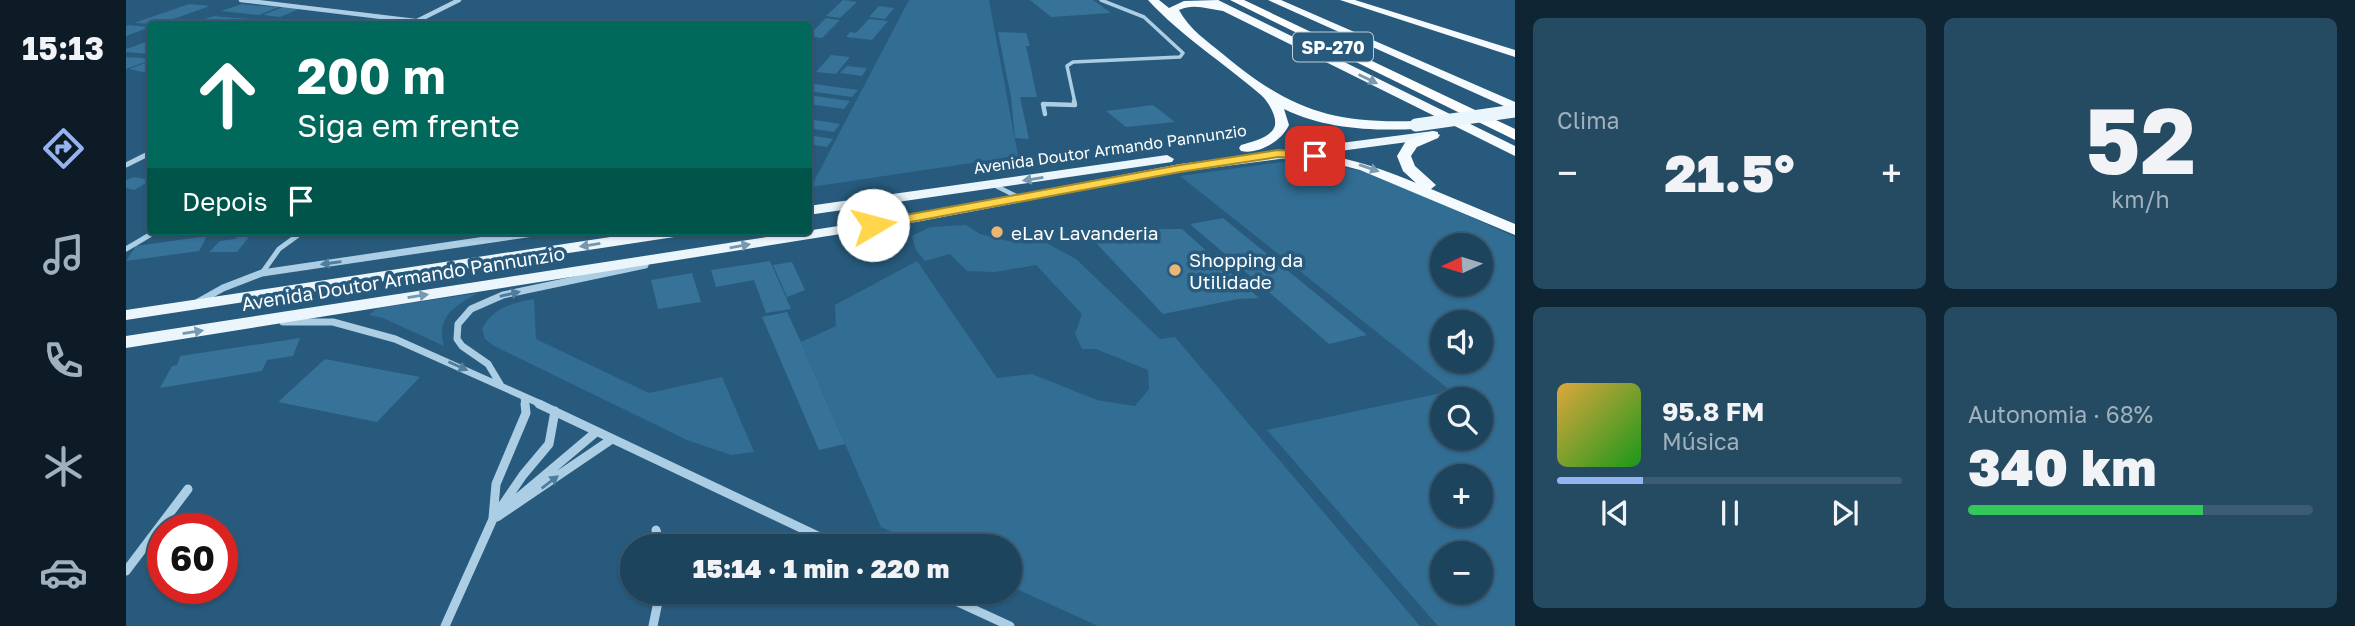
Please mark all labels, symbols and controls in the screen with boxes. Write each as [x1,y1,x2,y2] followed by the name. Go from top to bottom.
[22,29,104,67] text: 15:13
[1293,32,1373,62] road number: SP-270
[297,46,446,105] text: 200 m
[182,49,273,140] icon: ahead
[1358,74,1378,85] one-way arrow
[2085,85,2196,194] text: 52
[297,106,520,144] text: Siga em frente
[1557,106,1620,134] text: Clima
[972,120,1248,178] street label: Avenida Doutor Armando Pannunzio
[39,124,88,173] icon: directions
[1285,126,1345,186] pin
[1296,137,1334,175] icon: arrive
[1665,141,1794,203] text: 21.5°
[1557,150,1578,195] text: −
[1881,150,1902,195] text: +
[1359,163,1380,174] one-way arrow
[1022,174,1044,185] one-way arrow
[282,182,320,220] icon: arrive
[2111,185,2170,213] text: km/h
[182,186,268,217] text: Depois
[836,188,910,262] position arrow
[1011,221,1159,244] place label: eLav Lavanderia
[989,224,1005,240] marker: eLav Lavanderia
[39,230,88,279] icon: music
[1430,233,1493,296] north arrow
[1430,233,1493,604] map controls
[579,240,601,251] one-way arrow
[729,240,751,251] one-way arrow
[240,241,566,315] street label: Avenida Doutor Armando Pannunzio
[1189,248,1303,293] place label: Shopping da Utilidade
[320,258,342,269] one-way arrow
[1167,262,1183,278] marker: Shopping da Utilidade
[499,288,521,299] one-way arrow
[407,291,429,302] one-way arrow
[1430,310,1493,373] button: sound
[183,326,205,337] one-way arrow
[39,336,88,385] icon: phone
[448,360,468,372] one-way arrow
[1430,387,1493,450] button: search
[1662,396,1764,427] text: 95.8 FM
[1968,400,2153,428] text: Autonomia · 68%
[1662,427,1740,455] text: Música
[1968,435,2156,497] text: 340 km
[39,442,88,491] icon: climate
[1430,464,1493,527] button: +
[541,475,560,489] one-way arrow
[1596,494,1634,532] icon: previous
[1711,494,1749,532] icon: pause
[1826,494,1864,532] icon: next
[147,513,238,604] speed limit sign: 60
[1430,541,1493,604] button: −
[39,548,88,597] icon: car
[693,553,949,584] text: 15:14 · 1 min · 220 m

